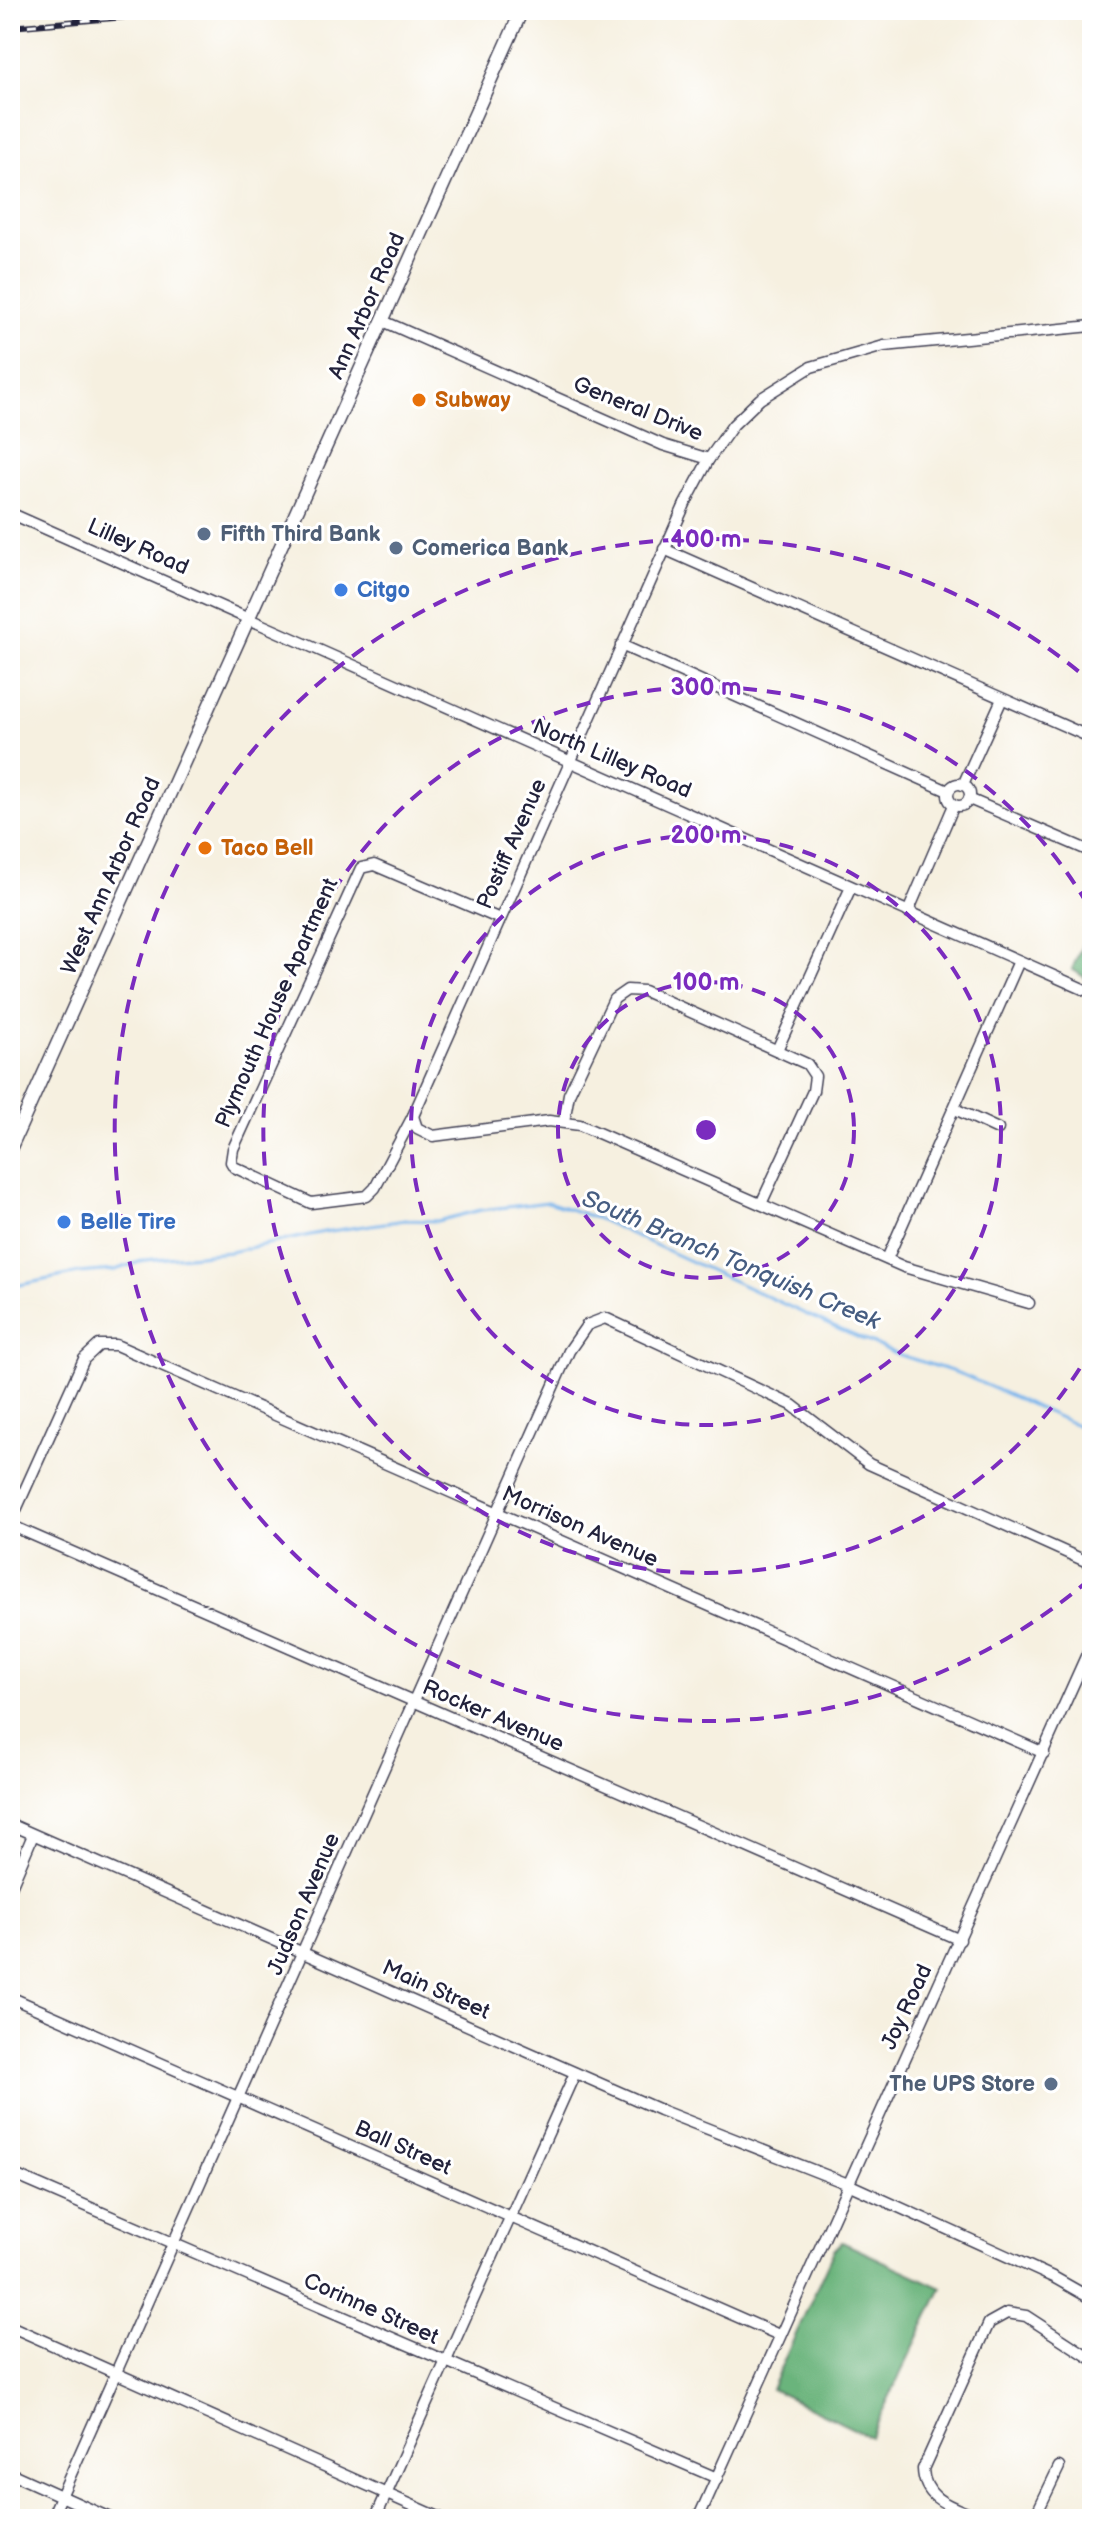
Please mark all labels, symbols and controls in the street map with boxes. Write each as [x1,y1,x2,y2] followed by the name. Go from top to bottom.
[323,229,411,383] street label: Ann Arbor Road
[569,371,707,447] street label: General Drive
[435,387,511,414] place label: Subway
[410,391,428,409] marker: Subway
[83,513,193,581] street label: Lilley Road
[220,521,381,548] place label: Fifth Third Bank
[195,525,213,543] marker: Fifth Third Bank
[671,525,742,554] text: 400 m
[412,535,569,562] place label: Comerica Bank
[387,539,405,557] marker: Comerica Bank
[357,577,410,604] place label: Citgo
[332,581,350,599] marker: Citgo
[671,673,741,702] text: 300 m
[528,713,696,805] street label: North Lilley Road
[55,773,167,979] street label: West Ann Arbor Road
[471,775,553,913] street label: Postiff Avenue
[671,821,741,850] text: 200 m
[221,835,313,862] place label: Taco Bell
[196,839,214,857] marker: Taco Bell
[210,874,344,1132] street label: Plymouth House Apartment
[673,968,739,997] text: 100 m
[692,1116,720,1144] centre of rings
[577,1184,886,1337] water label: South Branch Tonquish Creek
[80,1209,176,1236] place label: Belle Tire
[55,1213,73,1231] marker: Belle Tire
[498,1480,662,1574] street label: Morrison Avenue
[418,1674,568,1758] street label: Rocker Avenue
[262,1829,346,1979] street label: Judson Avenue
[378,1954,494,2026] street label: Main Street
[876,1960,938,2054] street label: Joy Road
[889,2071,1035,2098] place label: The UPS Store
[1042,2075,1060,2093] marker: The UPS Store
[350,2115,456,2181] street label: Ball Street
[299,2267,443,2351] street label: Corinne Street

